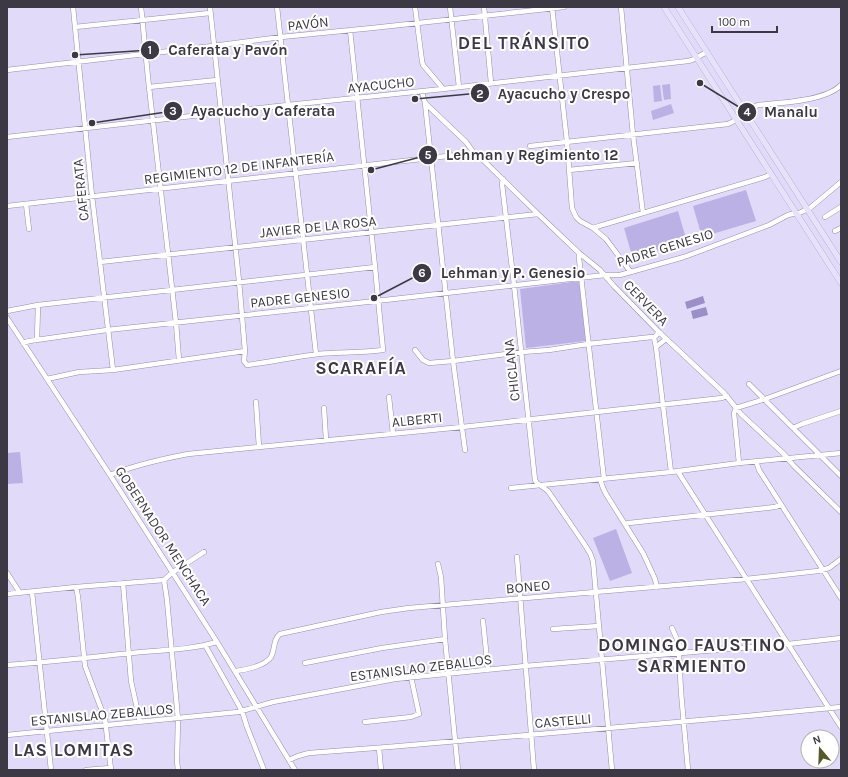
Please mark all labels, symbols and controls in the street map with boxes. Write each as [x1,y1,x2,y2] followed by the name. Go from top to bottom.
[712,8,777,34] scale bar
[287,13,329,35] street label: PAVÓN
[718,15,750,29] text: 100 m
[458,31,590,54] district label: DEL TRÁNSITO
[140,36,295,63] callout: Caferata y Pavón
[168,41,288,59] text: Caferata y Pavón
[148,43,152,57] text: 1
[347,73,415,97] street label: AYACUCHO
[470,80,638,107] callout: Ayacucho y Crespo
[498,85,630,103] text: Ayacucho y Crespo
[476,87,484,101] text: 2
[163,98,343,125] callout: Ayacucho y Caferata
[737,98,826,125] callout: Manalu
[191,102,335,120] text: Ayacucho y Caferata
[764,103,818,121] text: Manalu
[169,104,177,118] text: 3
[743,105,751,119] text: 4
[418,142,627,169] callout: Lehman y Regimiento 12
[446,146,618,164] text: Lehman y Regimiento 12
[143,147,335,188] street label: REGIMIENTO 12 DE INFANTERÍA
[425,148,432,162] text: 5
[69,158,93,222] street label: CAFERATA
[259,212,377,242] street label: JAVIER DE LA ROSA
[615,225,715,271] street label: PADRE GENESIO
[412,260,593,287] callout: Lehman y P. Genesio
[441,264,585,282] text: Lehman y P. Genesio
[418,266,426,280] text: 6
[620,276,672,330] street label: CERVERA
[249,284,351,312] street label: PADRE GENESIO
[500,338,524,402] street label: CHICLANA
[315,356,407,379] district label: SCARAFÍA
[391,409,443,431] street label: ALBERTI
[112,463,214,609] street label: GOBERNADOR MENCHACA
[505,577,551,597] street label: BONEO
[598,634,786,677] district label: DOMINGO FAUSTINO SARMIENTO
[349,651,493,685] street label: ESTANISLAO ZEBALLOS
[30,700,174,730] street label: ESTANISLAO ZEBALLOS
[534,710,592,732] street label: CASTELLI
[800,729,840,769] north arrow
[811,733,823,747] text: N
[13,739,135,761] district label: LAS LOMITAS

